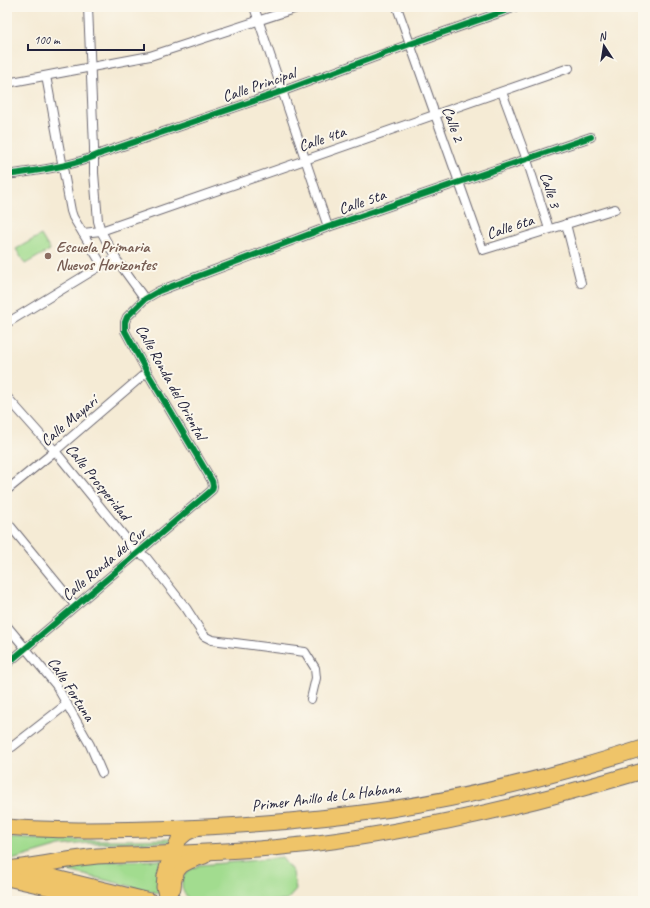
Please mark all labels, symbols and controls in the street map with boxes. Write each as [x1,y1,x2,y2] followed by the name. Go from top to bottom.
[28,26,144,52] scale bar
[584,26,624,66] north arrow
[597,28,609,44] text: N
[34,32,61,48] text: 100 m
[220,62,301,107] street label: Calle Principal
[437,104,469,146] street label: Calle 2
[296,121,349,156] street label: Calle 4ta
[535,170,566,212] street label: Calle 3
[336,184,389,219] street label: Calle 5ta
[484,210,537,244] street label: Calle 6ta
[56,237,157,275] place label: Escuela Primaria Nuevos Horizontes
[43,251,53,261] marker: Escuela Primaria Nuevos Horizontes
[131,321,213,446] street label: Calle Ronda del Oriental
[36,389,104,451] street label: Calle Mayarí
[61,440,137,526] street label: Calle Prosperidad
[58,521,152,605] street label: Calle Ronda del Sur
[43,653,100,726] street label: Calle Fortuna
[251,778,403,816] street label: Primer Anillo de La Habana

